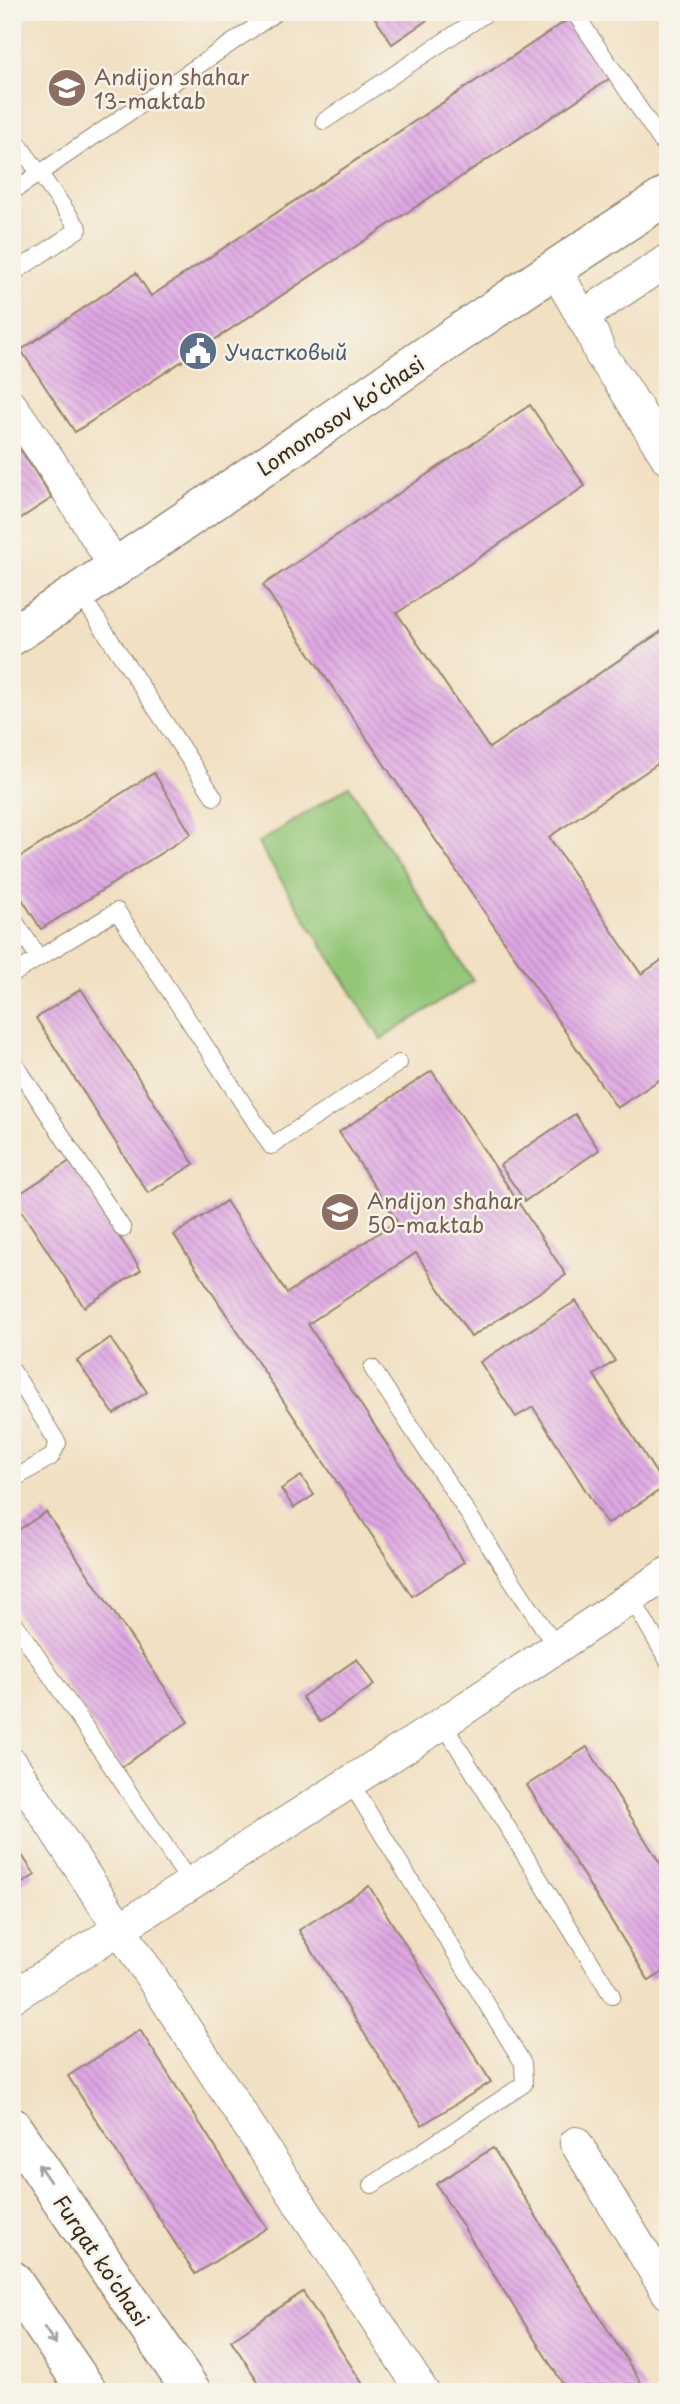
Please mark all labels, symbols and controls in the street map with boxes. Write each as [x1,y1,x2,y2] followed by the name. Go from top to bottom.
[94,60,250,116] place label: Andijon shahar 13-maktab
[46,67,88,109] school or university icon: Andijon shahar 13-maktab
[177,330,219,372] public building icon: Участковый
[225,335,347,367] place label: Участковый
[250,347,430,483] street label: Lomonosov koʻchasi
[367,1184,523,1240] place label: Andijon shahar 50-maktab
[319,1191,361,1233] school or university icon: Andijon shahar 50-maktab
[36,2164,51,2183] one-way arrow
[46,2188,158,2332] street label: Furqat ko'chasi
[43,2326,57,2345] one-way arrow

